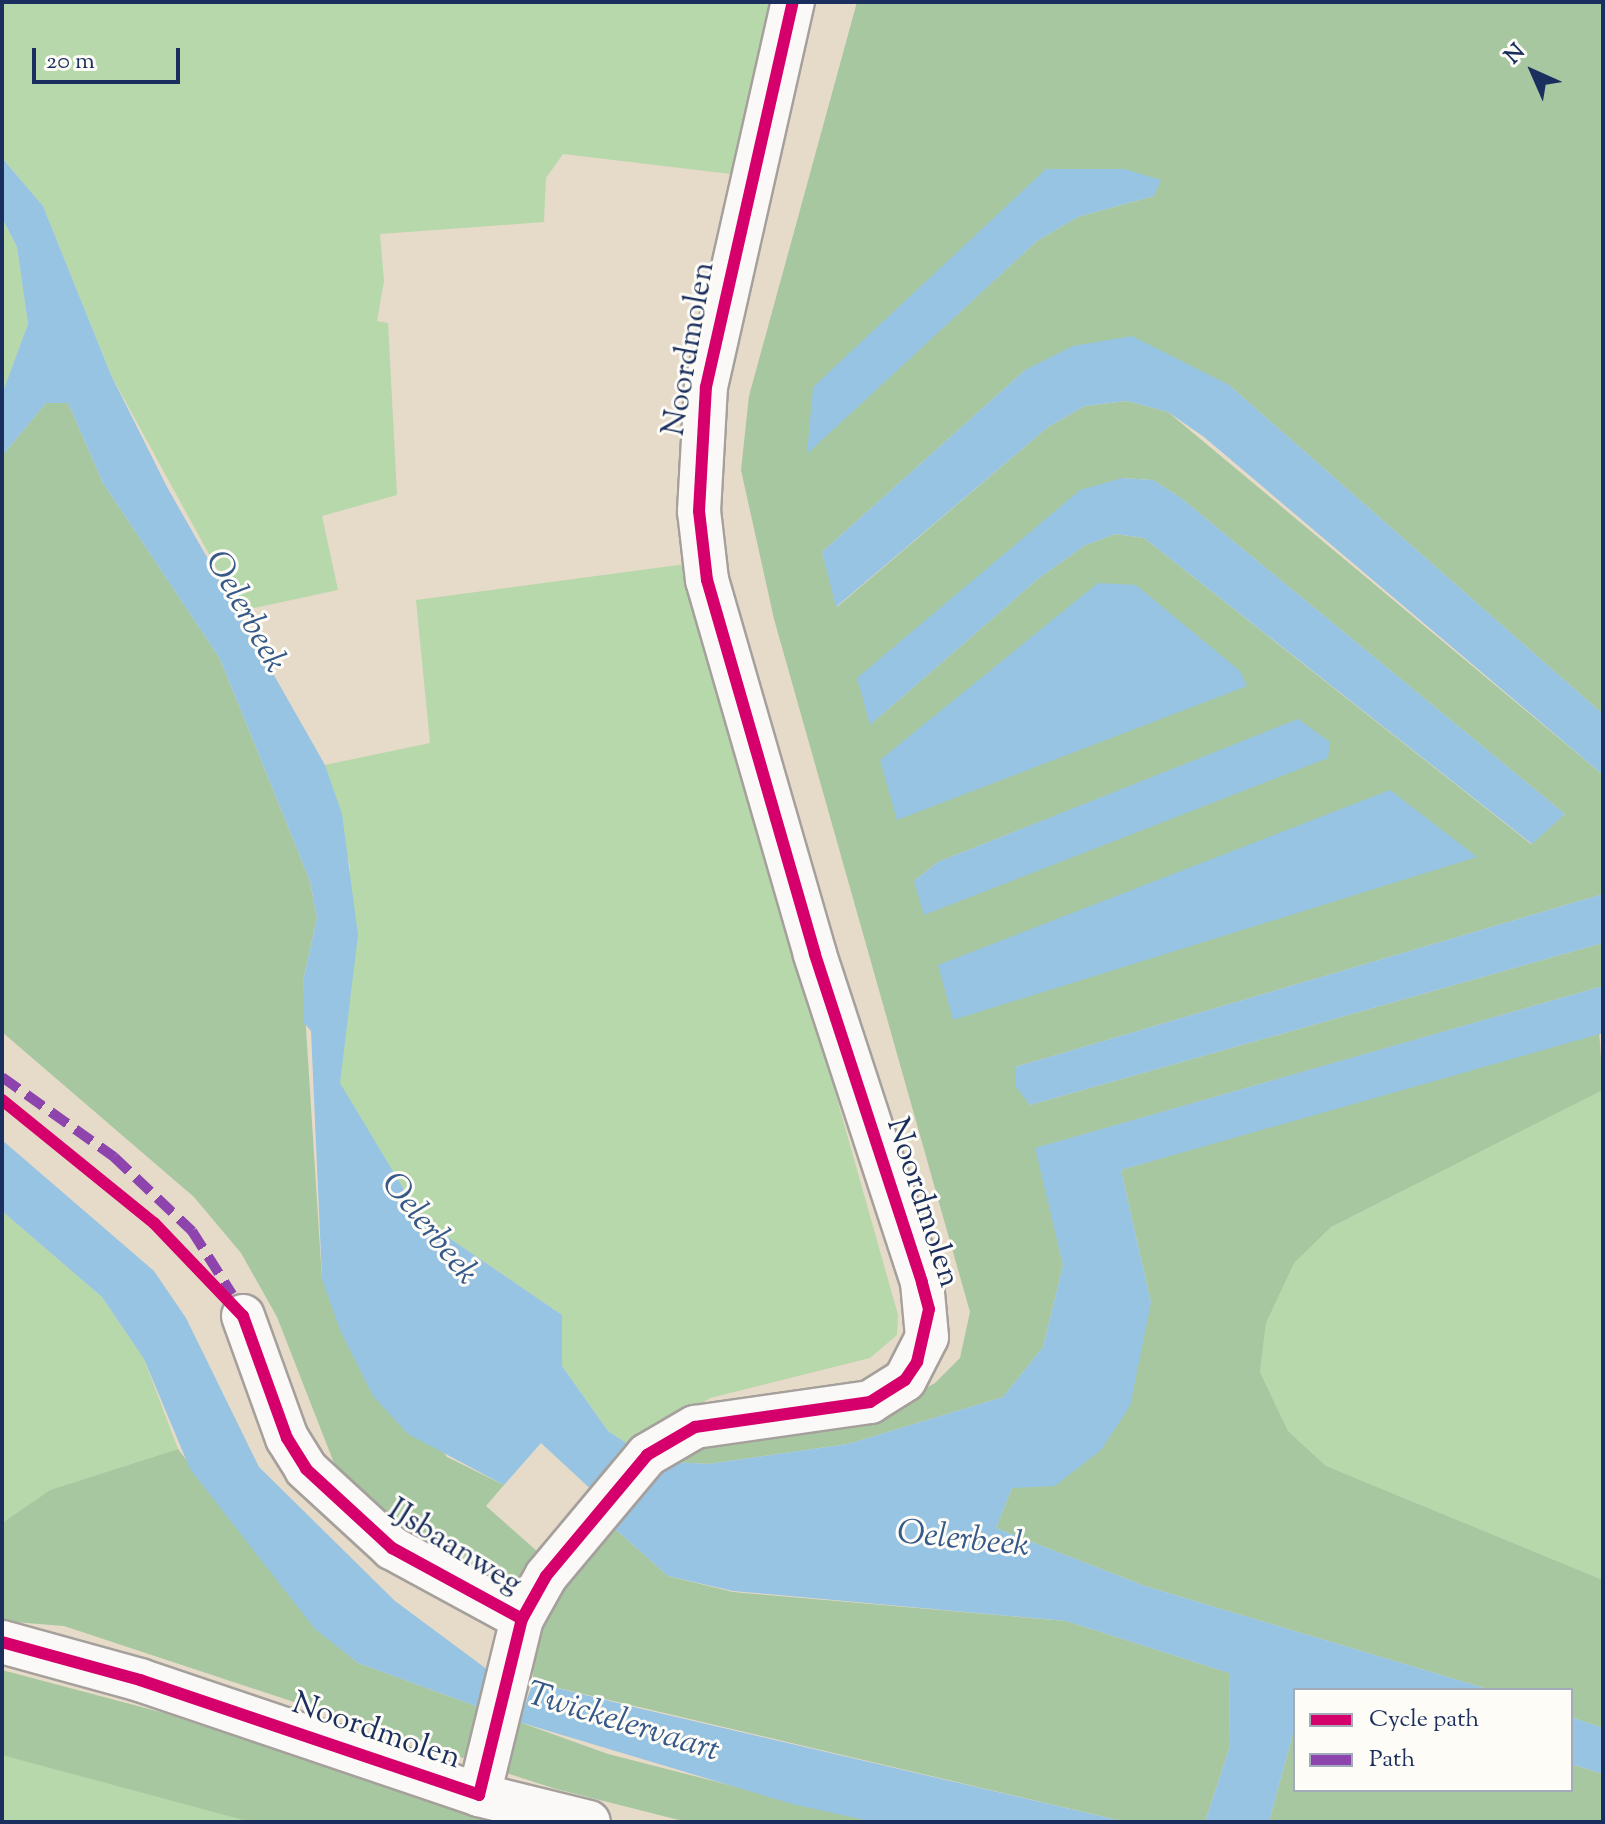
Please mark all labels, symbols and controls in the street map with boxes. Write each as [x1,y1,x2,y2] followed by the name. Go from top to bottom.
[36,32,184,82] scale bar
[1493,32,1573,112] north arrow
[1499,38,1534,73] text: N
[46,45,95,79] text: 20 m
[656,259,724,439] street label: Noordmolen
[195,544,295,680] water label: Oelerbeek
[877,1113,967,1293] street label: Noordmolen
[371,1165,487,1293] water label: Oelerbeek
[380,1492,528,1604] street label: IJsbaanweg
[895,1513,1031,1567] water label: Oelerbeek
[522,1674,724,1772] water label: Twickelervaart
[286,1685,466,1779] street label: Noordmolen
[1293,1688,1573,1792] legend
[1369,1703,1479,1737] text: Cycle path
[1369,1743,1415,1777] text: Path

